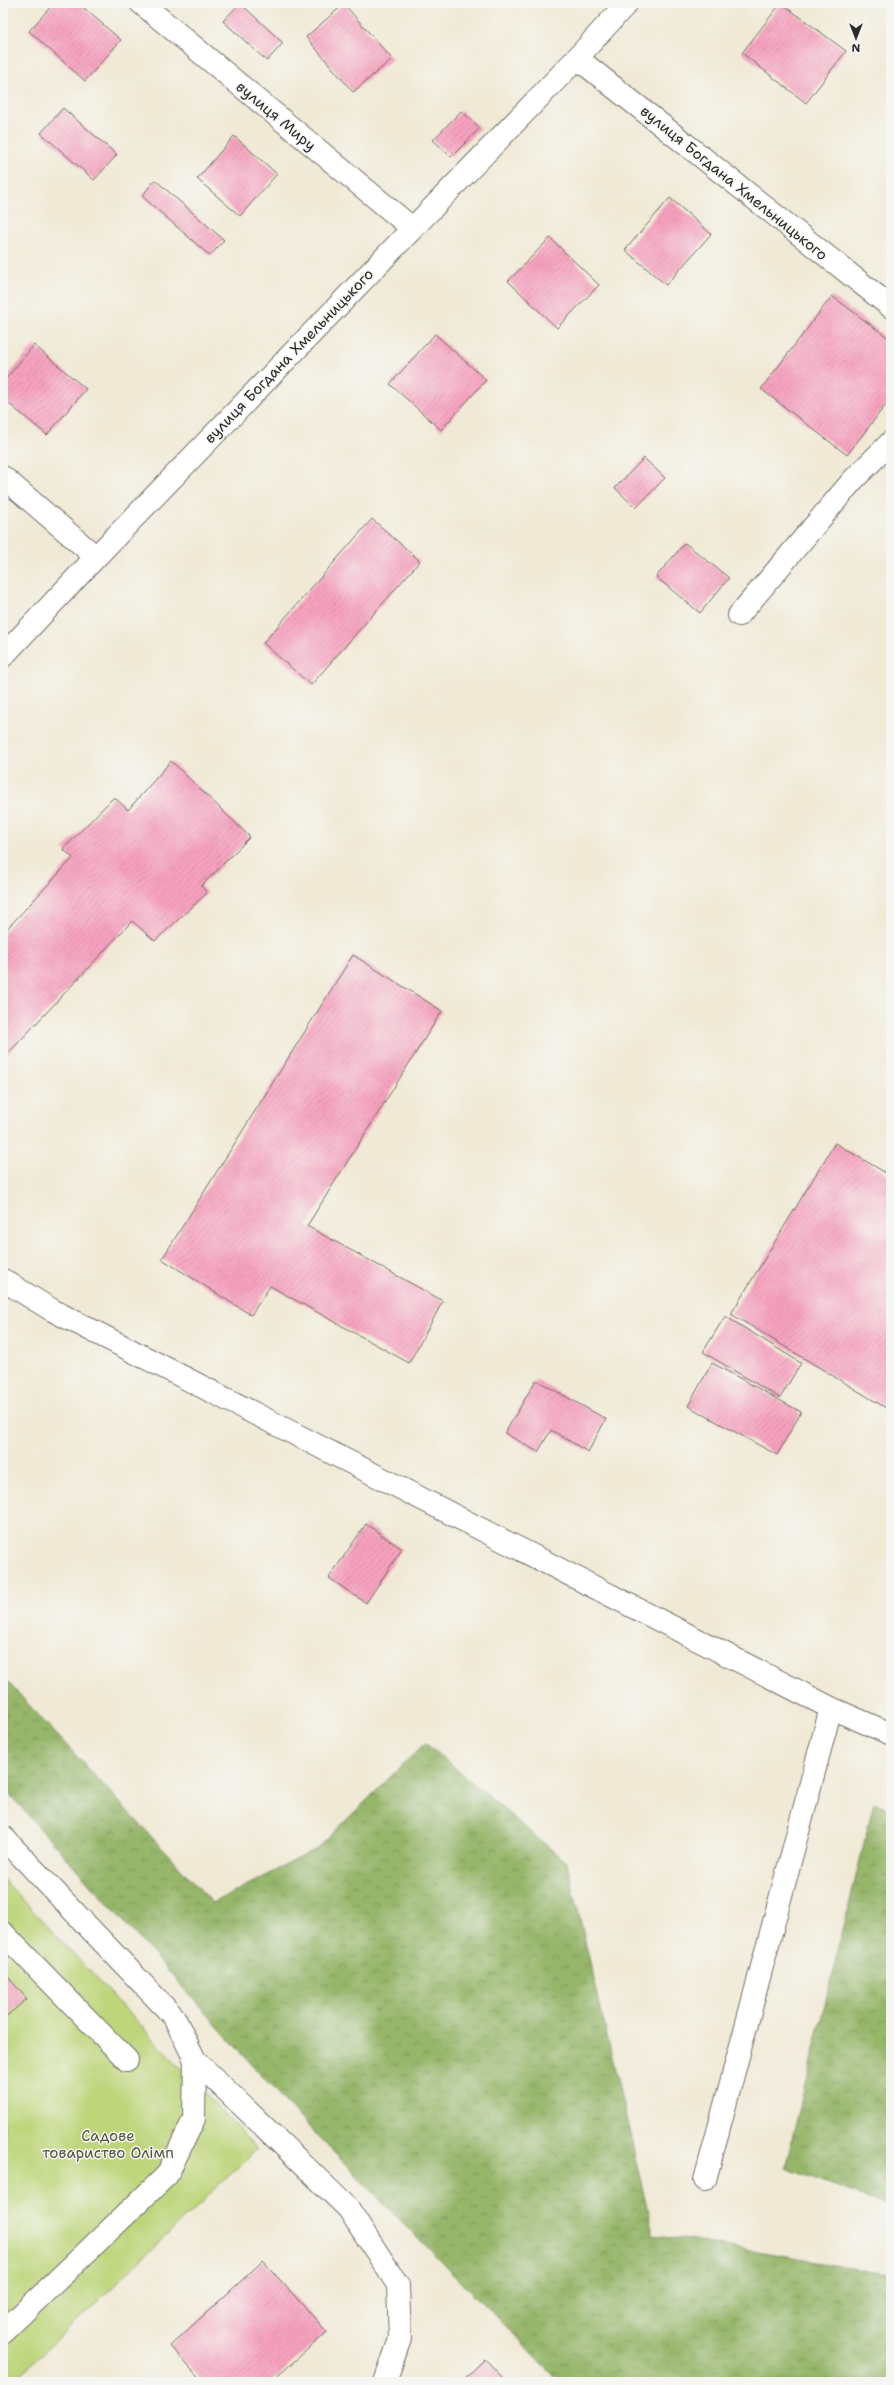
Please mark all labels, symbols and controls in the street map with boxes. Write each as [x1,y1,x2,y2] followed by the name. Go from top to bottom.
[836,18,876,58] north arrow
[851,40,860,55] text: N
[232,77,320,155] street label: вулиця Миру
[636,101,832,265] street label: вулиця Богдана Хмельницького
[200,264,378,448] street label: вулиця Богдана Хмельницького
[42,2126,174,2163] park label: Садове товариство Олімп

